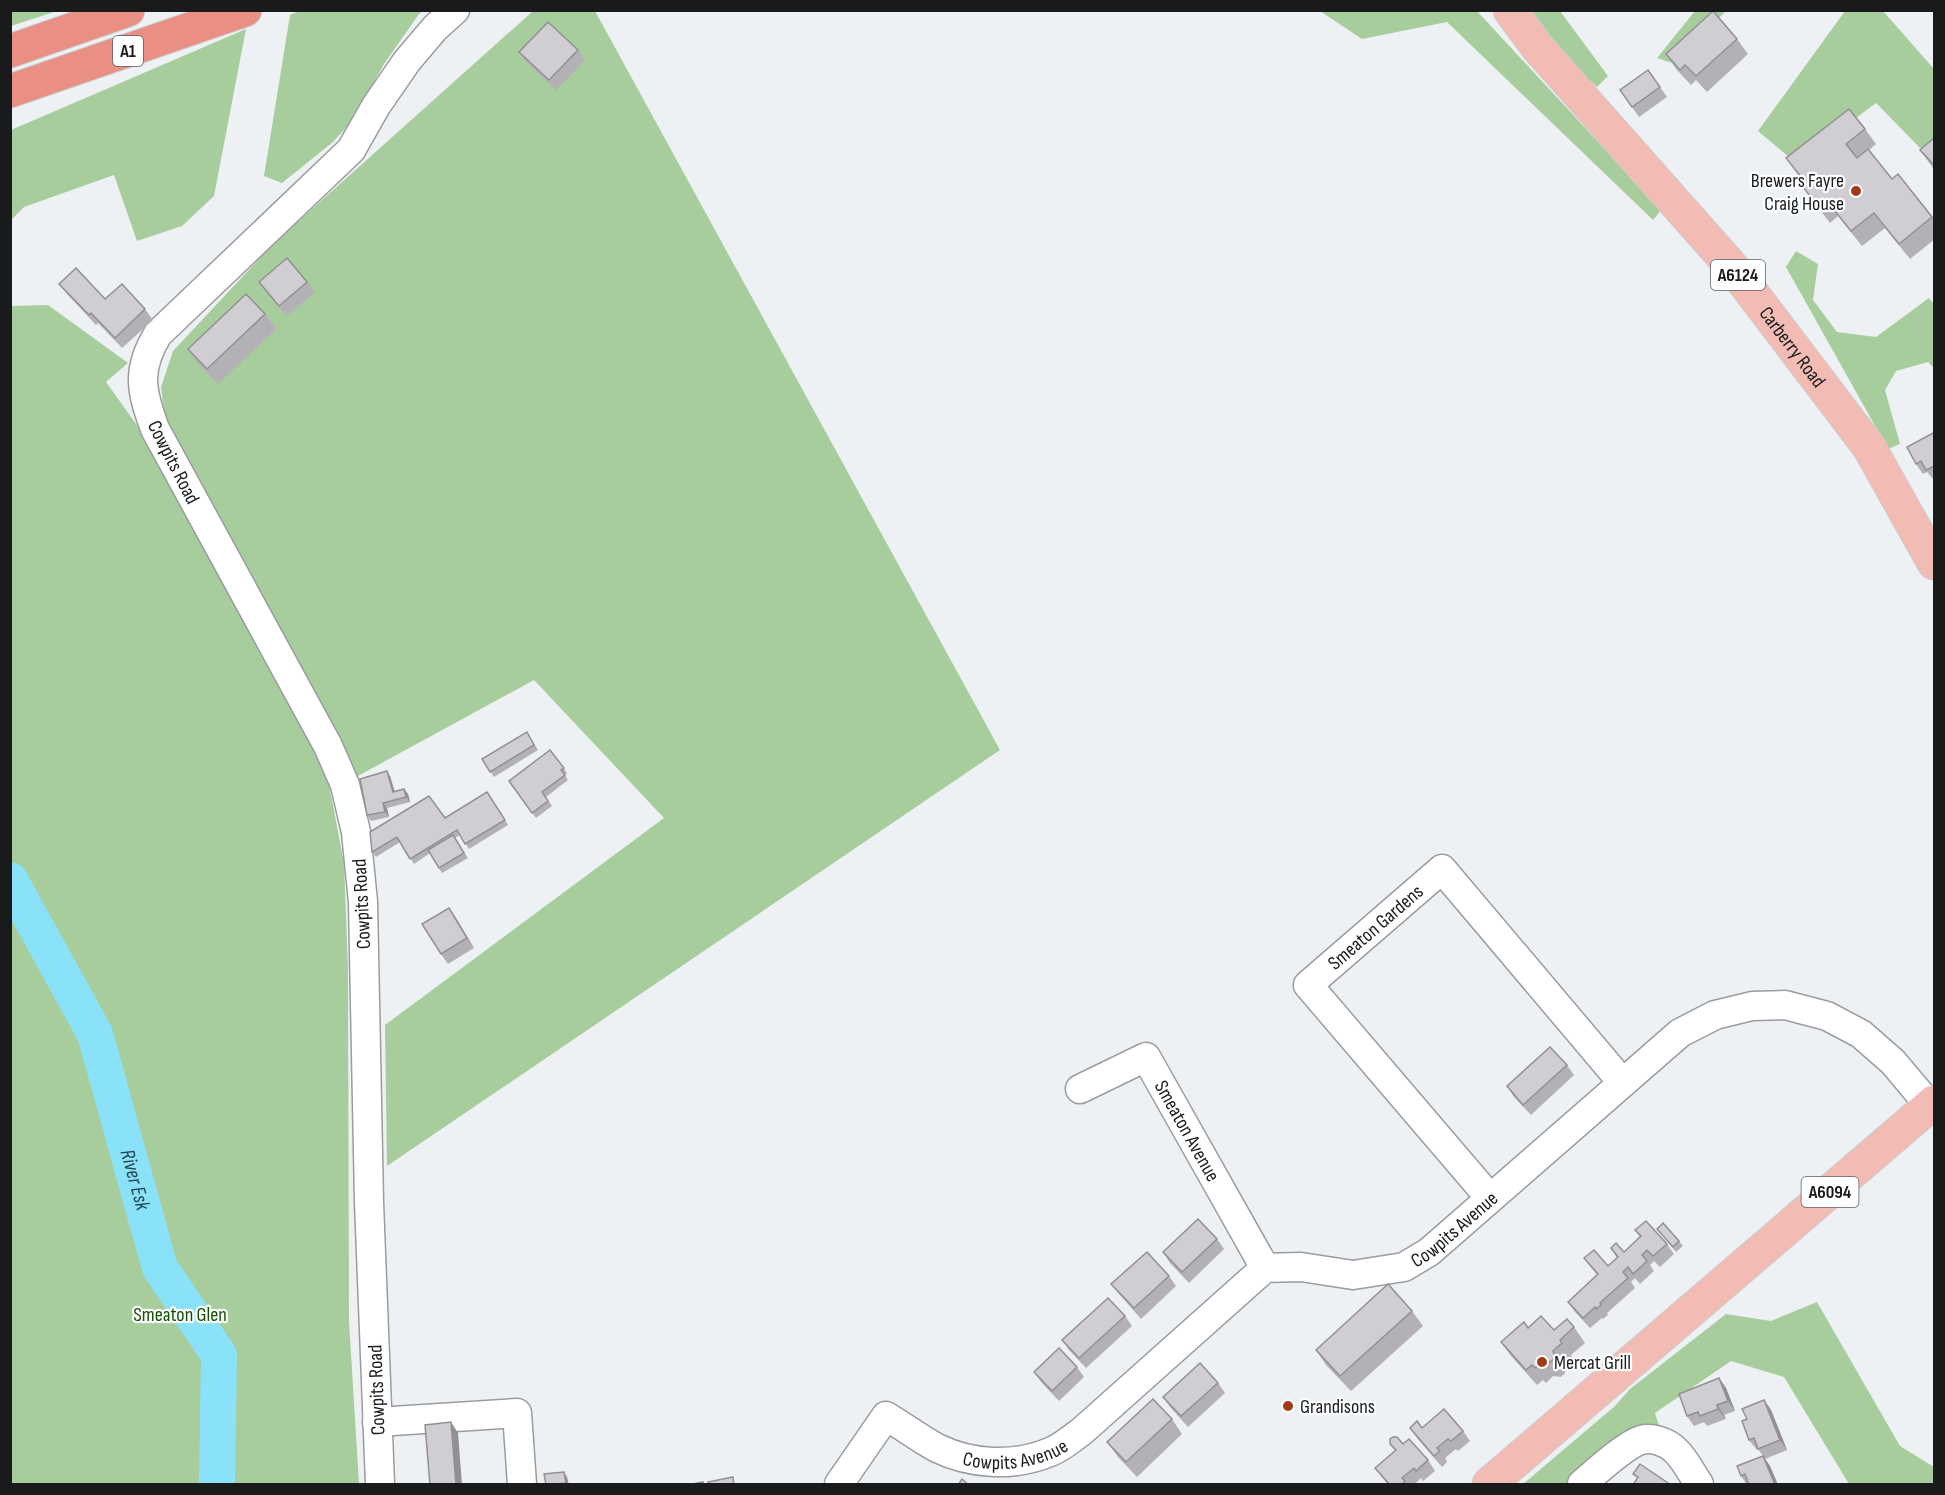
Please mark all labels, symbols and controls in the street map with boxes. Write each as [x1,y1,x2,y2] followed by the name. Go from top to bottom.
[113,36,143,66] road number: A1
[1751,169,1844,216] place label: Brewers Fayre Craig House
[1849,184,1863,198] marker: Brewers Fayre Craig House
[1711,260,1765,290] road number: A6124
[1754,302,1830,392] street label: Carberry Road
[142,417,204,508] street label: Cowpits Road
[348,858,376,950] street label: Cowpits Road
[1323,880,1428,975] street label: Smeaton Gardens
[1149,1076,1225,1186] street label: Smeaton Avenue
[115,1146,156,1214] water label: River Esk
[1802,1177,1858,1207] road number: A6094
[1407,1187,1503,1273] street label: Cowpits Avenue
[133,1303,227,1327] park label: Smeaton Glen
[363,1344,391,1436] street label: Cowpits Road
[1554,1351,1631,1375] place label: Mercat Grill
[1535,1355,1549,1369] marker: Mercat Grill
[1300,1395,1375,1419] place label: Grandisons
[1281,1399,1295,1413] marker: Grandisons
[960,1434,1073,1475] street label: Cowpits Avenue

